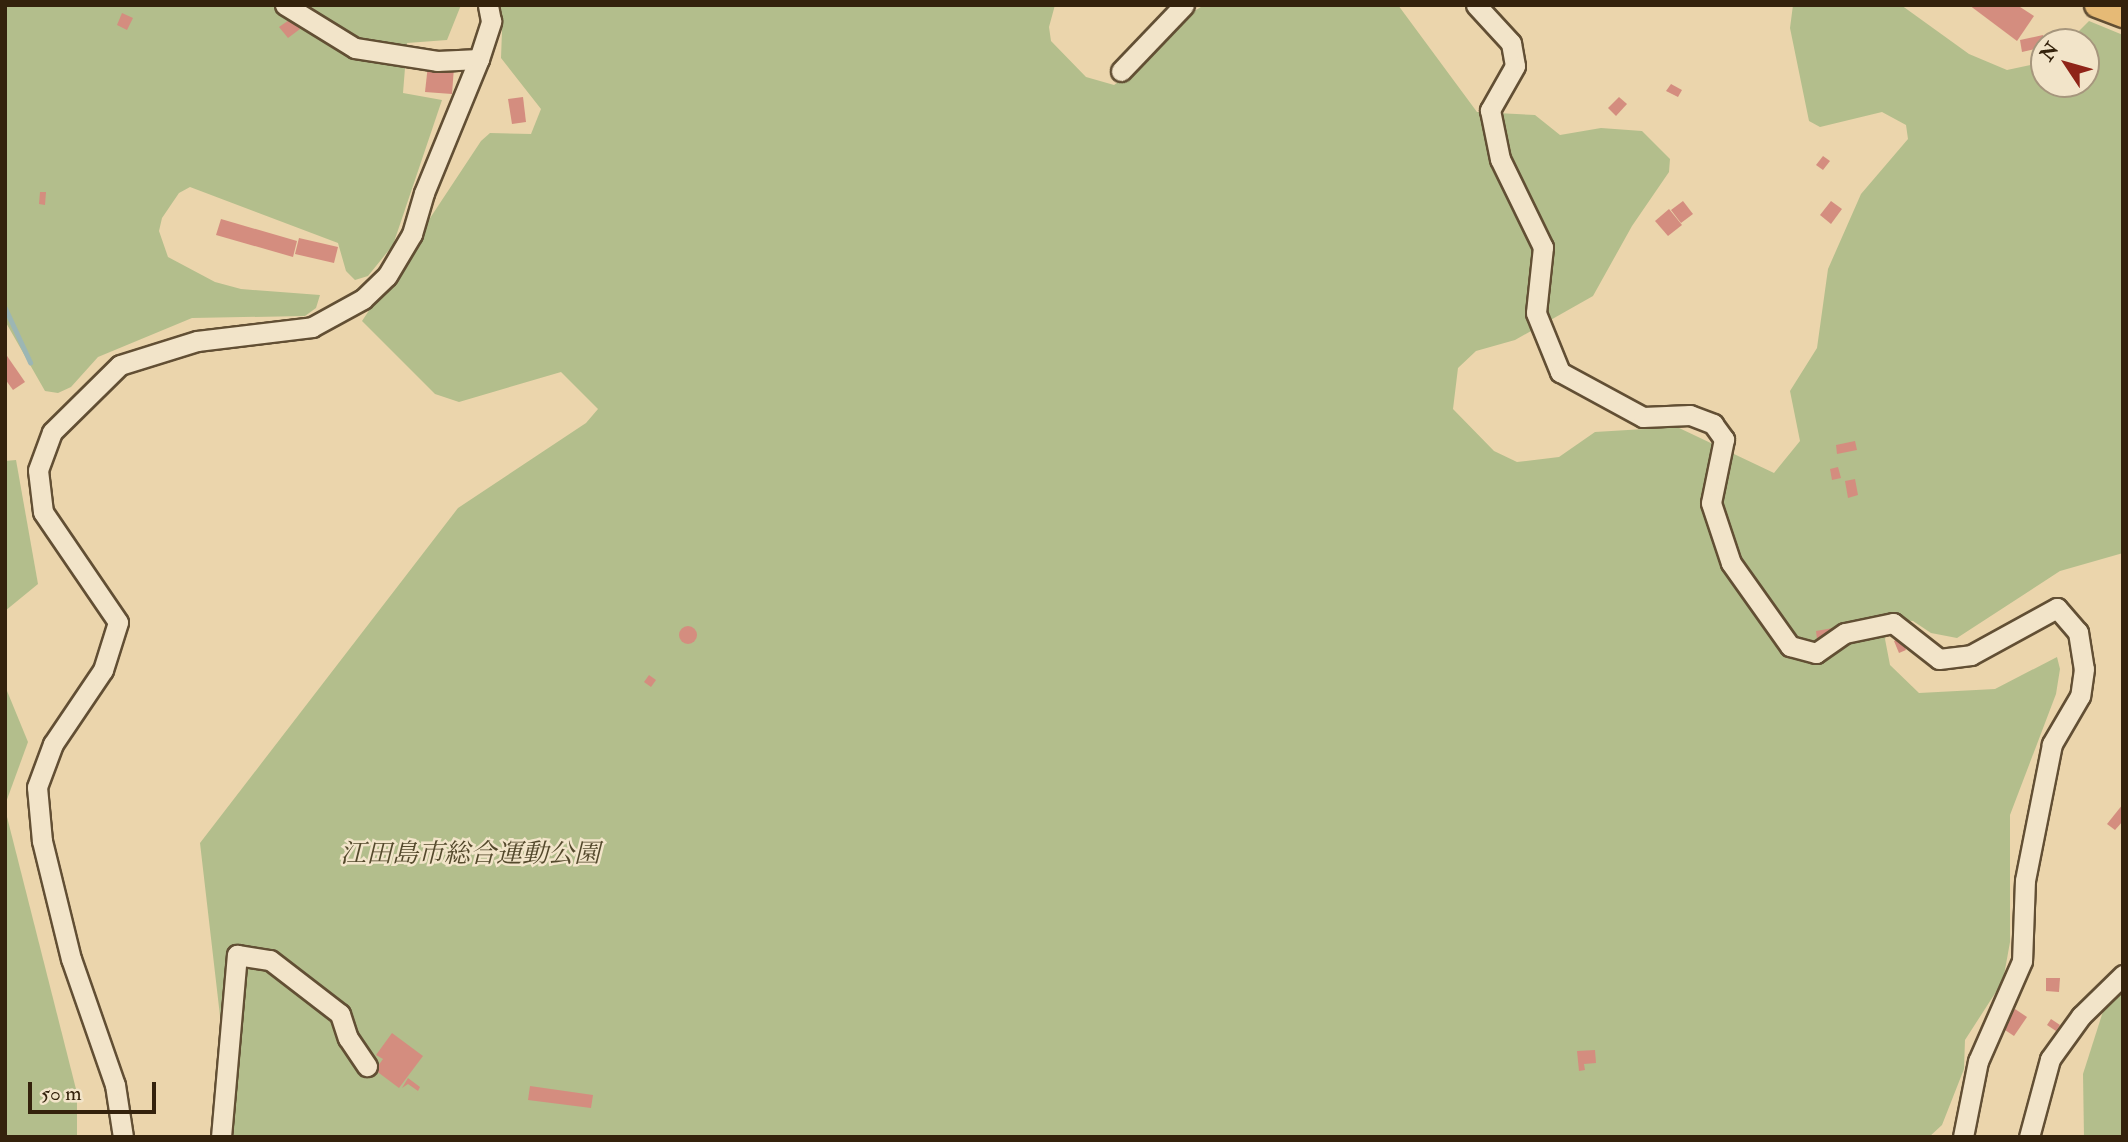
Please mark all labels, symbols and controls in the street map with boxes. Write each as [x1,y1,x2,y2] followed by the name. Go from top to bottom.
[2030,28,2100,98] north arrow
[2035,38,2064,66] text: N
[340,839,600,871] park label: 江田島市総合運動公園
[32,1068,159,1112] scale bar
[41,1080,82,1107] text: 50 m

